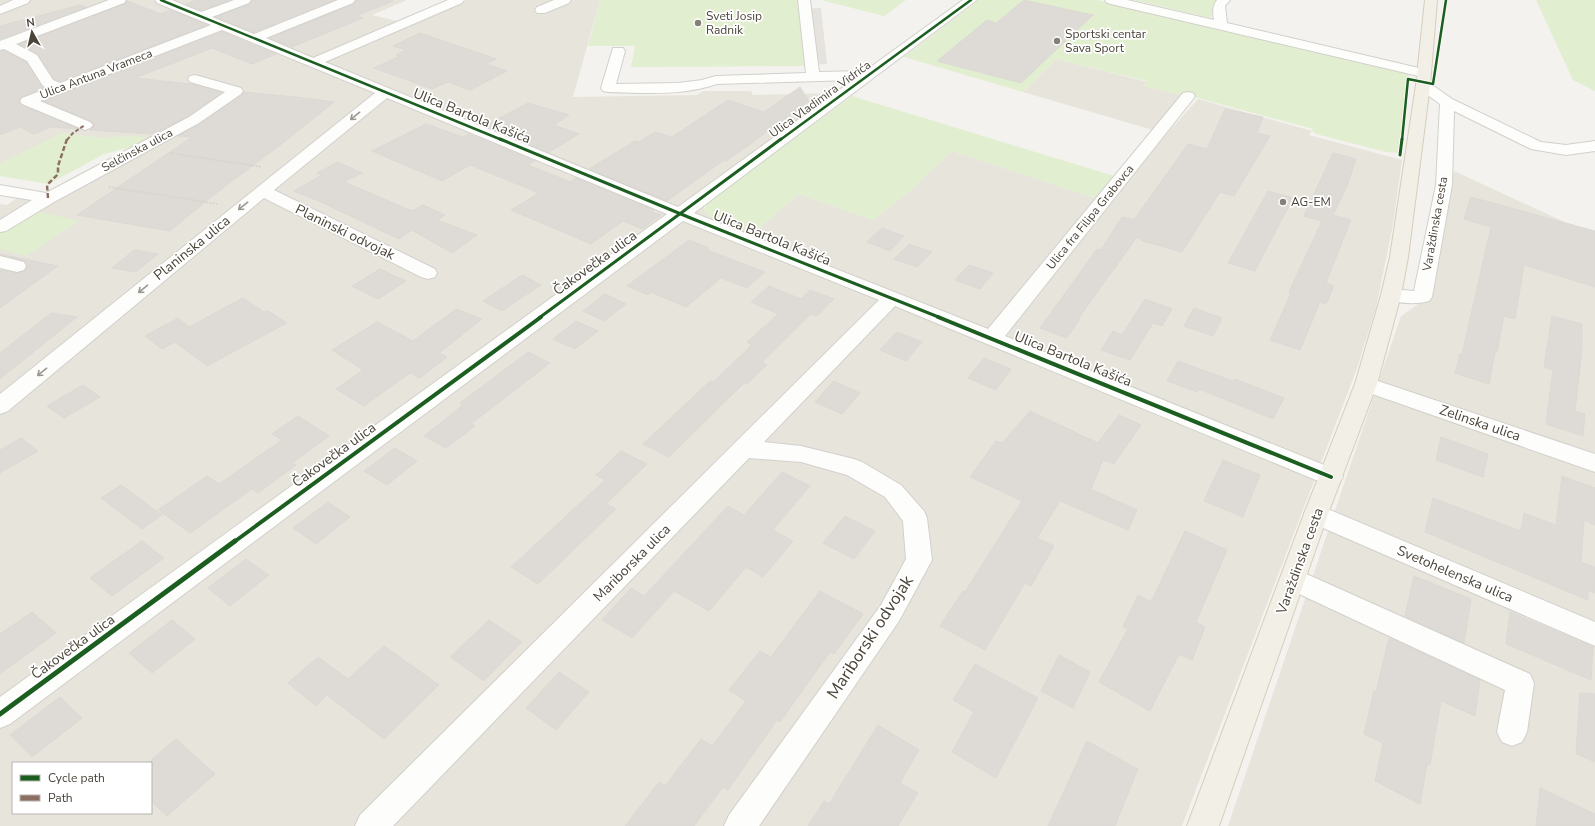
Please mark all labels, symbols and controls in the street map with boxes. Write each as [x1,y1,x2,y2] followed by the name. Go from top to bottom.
[706,8,762,38] place label: Sveti Josip Radnik
[12,12,52,52] north arrow
[26,15,36,31] text: N
[693,18,703,28] marker: Sveti Josip Radnik
[1065,26,1147,56] place label: Sportski centar Sava Sport
[1052,36,1062,46] marker: Sportski centar Sava Sport
[37,45,155,103] street label: Ulica Antuna Vrameca
[766,57,874,141] street label: Ulica Vladimira Vidrića
[410,84,534,148] street label: Ulica Bartola Kašića
[350,112,361,121] one-way arrow
[99,125,175,175] street label: Selčinska ulica
[1043,161,1137,273] street label: Ulica fra Filipa Grabovca
[1419,175,1451,274] street label: Varaždinska cesta
[1291,194,1331,210] place label: AG-EM
[1278,197,1288,207] marker: AG-EM
[292,200,399,265] street label: Planinski odvojak
[238,202,249,211] one-way arrow
[710,206,834,270] street label: Ulica Bartola Kašića
[150,211,234,285] street label: Planinska ulica
[549,226,641,300] street label: Čakovečka ulica
[137,285,148,293] one-way arrow
[1011,327,1135,391] street label: Ulica Bartola Kašića
[37,367,48,376] one-way arrow
[1437,400,1523,446] street label: Zelinska ulica
[288,418,380,492] street label: Čakovečka ulica
[1272,505,1328,618] street label: Varaždinska cesta
[589,520,675,606] street label: Mariborska ulica
[1394,541,1516,607] street label: Svetohelenska ulica
[821,570,919,703] street label: Mariborski odvojak
[27,610,119,684] street label: Čakovečka ulica
[12,762,152,814] legend
[48,770,105,786] text: Cycle path
[48,790,73,806] text: Path

